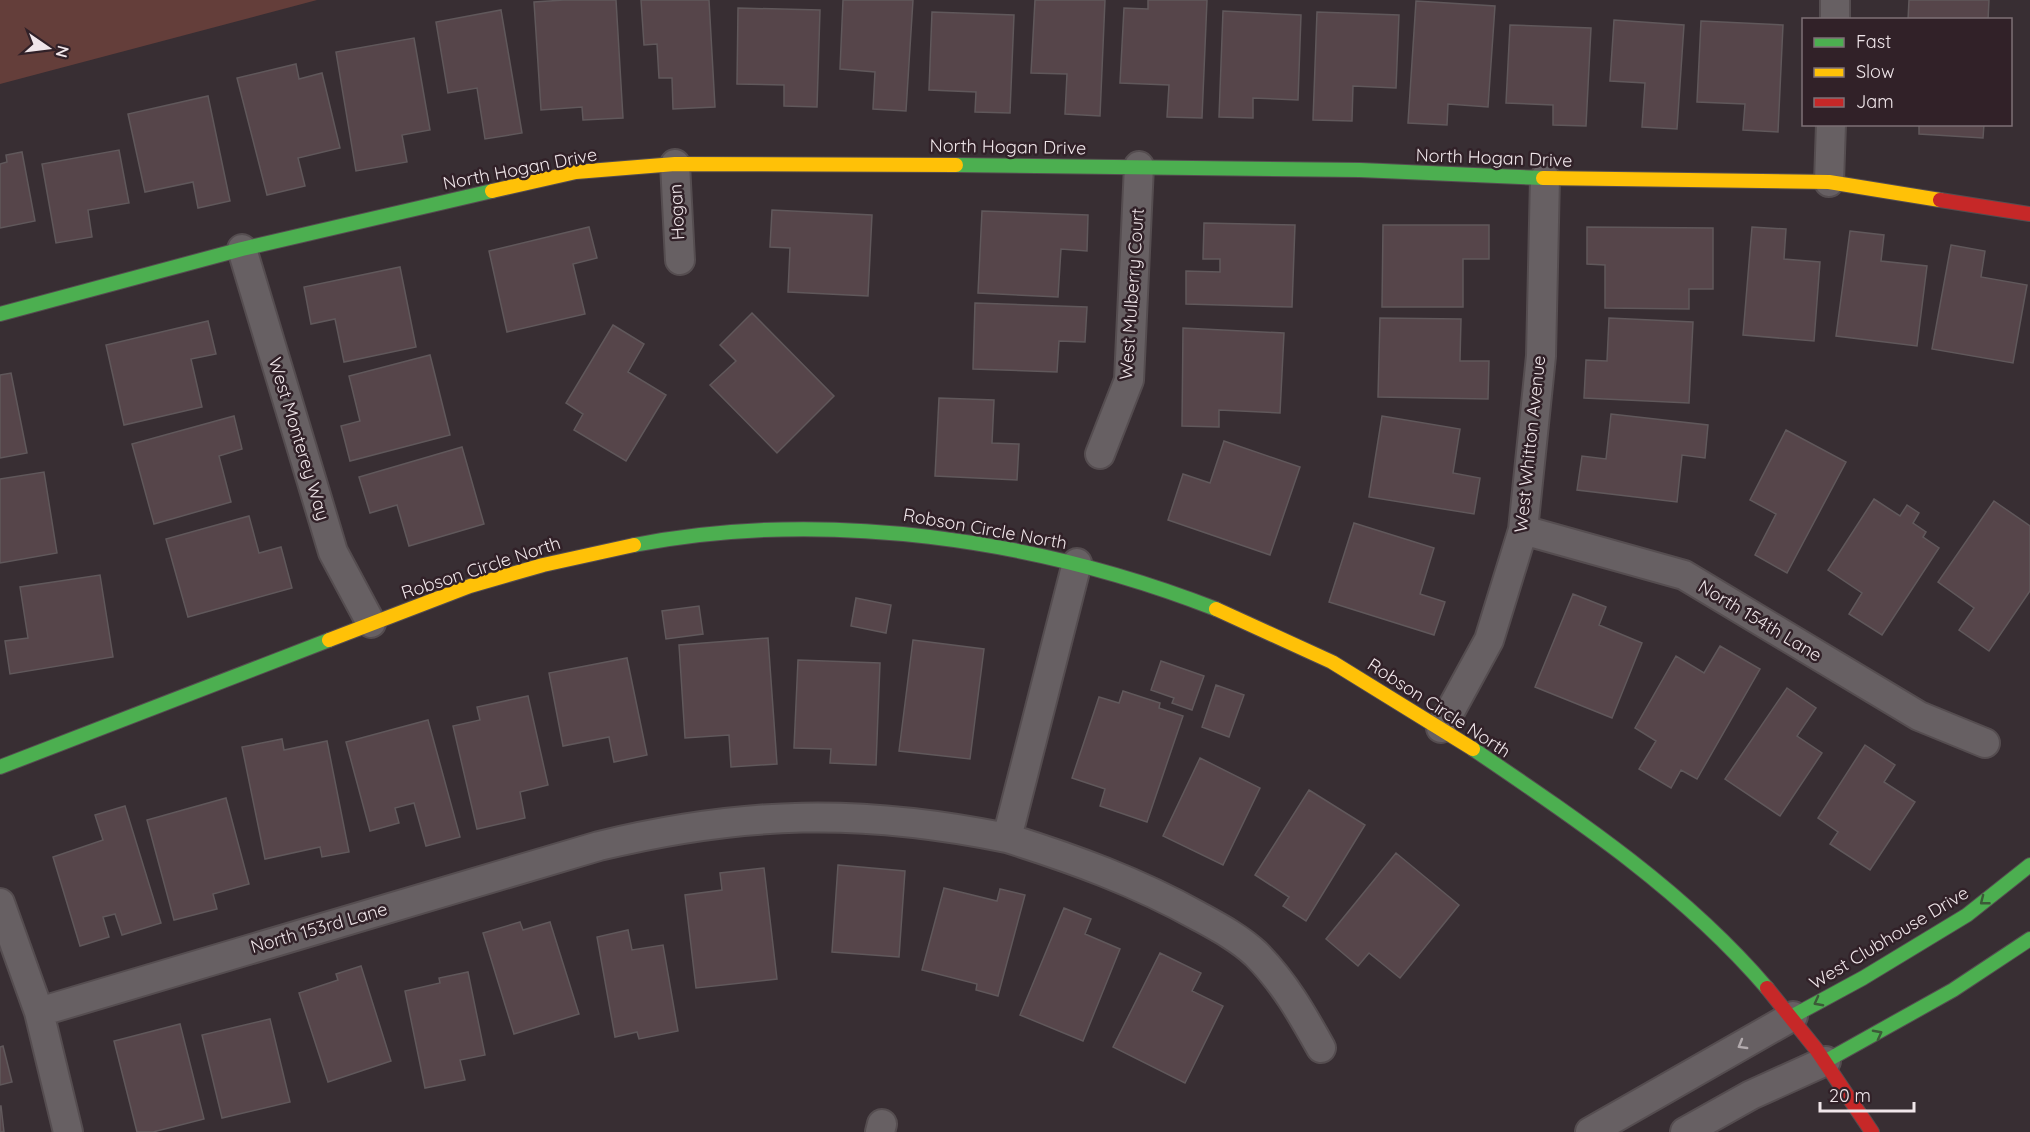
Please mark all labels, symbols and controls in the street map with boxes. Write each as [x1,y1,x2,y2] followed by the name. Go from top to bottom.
[18,18,78,78] north arrow
[1802,18,2012,126] legend
[1856,30,1891,53] text: Fast
[51,44,74,60] text: N
[1856,60,1894,83] text: Slow
[1856,90,1894,113] text: Jam
[929,134,1087,159] street label: North Hogan Drive
[441,142,599,195] street label: North Hogan Drive
[1415,143,1573,172] street label: North Hogan Drive
[664,183,689,241] street label: Hogan
[1114,207,1149,381] street label: West Mulberry Court
[1509,354,1550,534] street label: West Whitton Avenue
[264,355,335,523] street label: West Monterey Way
[901,503,1069,554] street label: Robson Circle North
[398,531,563,604] street label: Robson Circle North
[1694,575,1826,667] street label: North 154th Lane
[1363,653,1515,762] street label: Robson Circle North
[1805,881,1973,994] street label: West Clubhouse Drive
[1980,894,1991,905] one-way arrow
[248,897,390,958] street label: North 153rd Lane
[1813,995,1824,1006] one-way arrow
[1871,1030,1882,1041] one-way arrow
[1738,1038,1748,1049] one-way arrow
[1820,1075,1914,1113] scale bar
[1829,1084,1871,1107] text: 20 m

